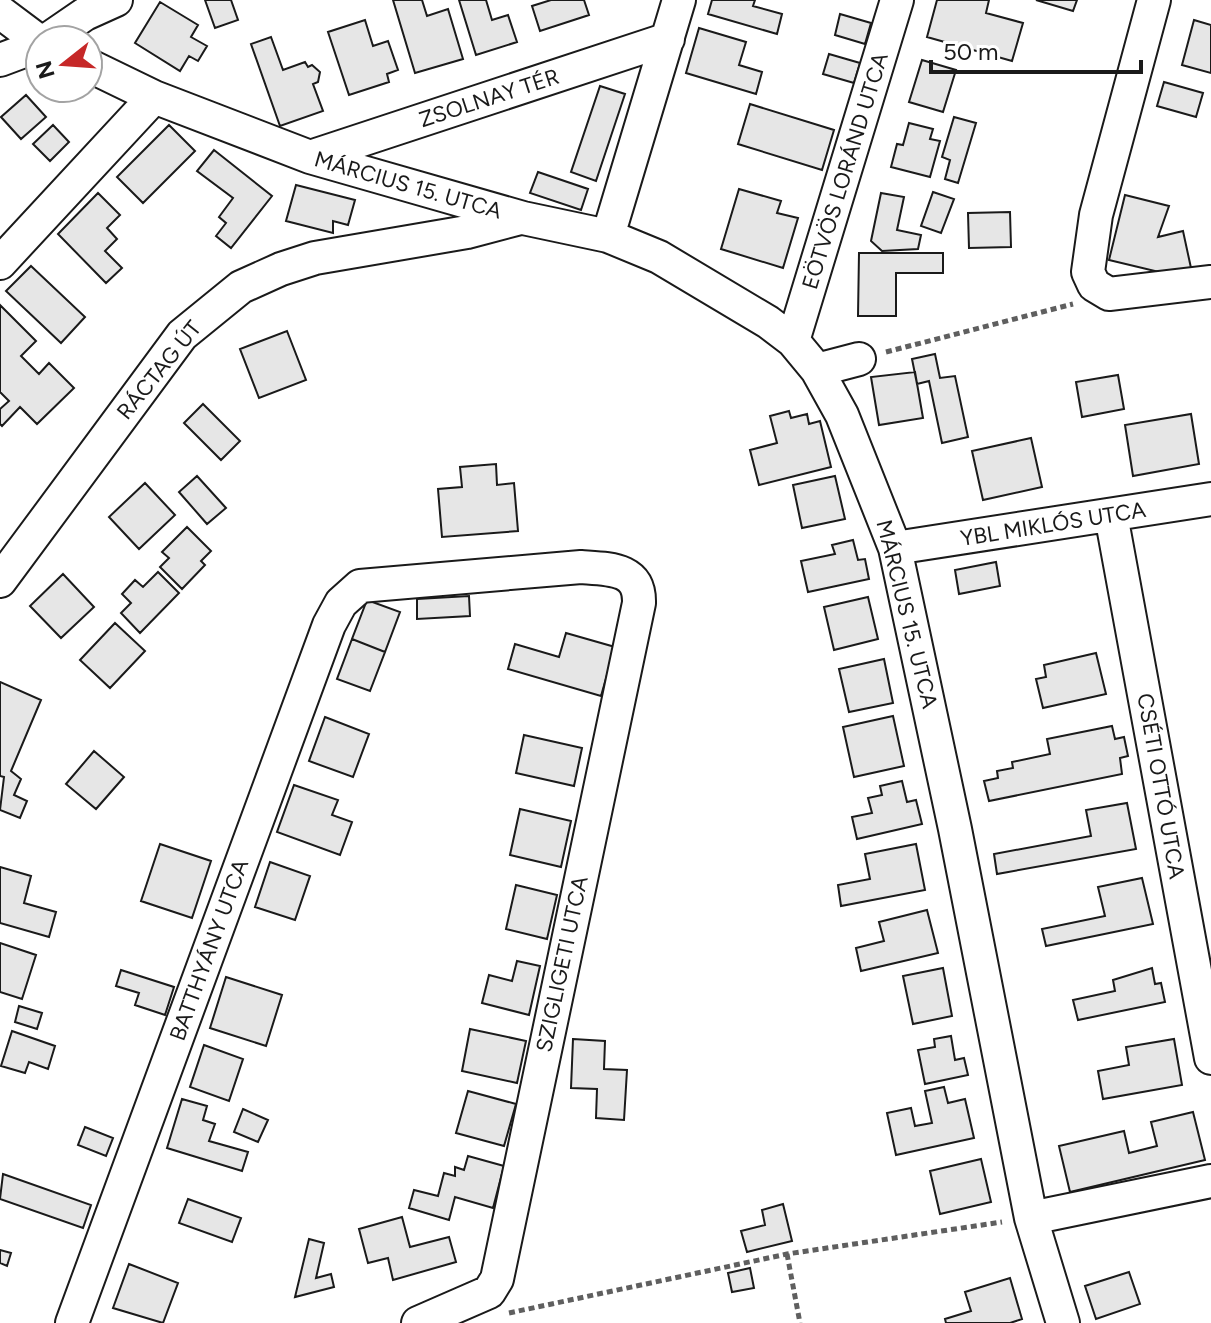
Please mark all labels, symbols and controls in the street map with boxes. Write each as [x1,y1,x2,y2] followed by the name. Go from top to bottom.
[24,24,104,104] north arrow
[931,24,1141,74] scale bar
[943,37,999,66] text: 50 m
[796,49,894,293] street label: EÖTVÖS LORÁND UTCA
[30,58,61,82] text: N
[416,63,562,133] street label: ZSOLNAY TÉR
[311,145,505,225] street label: MÁRCIUS 15. UTCA
[111,315,207,425] street label: RÁCTAG ÚT
[958,496,1148,552] street label: YBL MIKLÓS UTCA
[870,517,944,711] street label: MÁRCIUS 15. UTCA
[1131,691,1191,881] street label: CSÉTI OTTÓ UTCA
[164,856,254,1044] street label: BATTHYÁNY UTCA
[530,873,594,1054] street label: SZIGLIGETI UTCA

